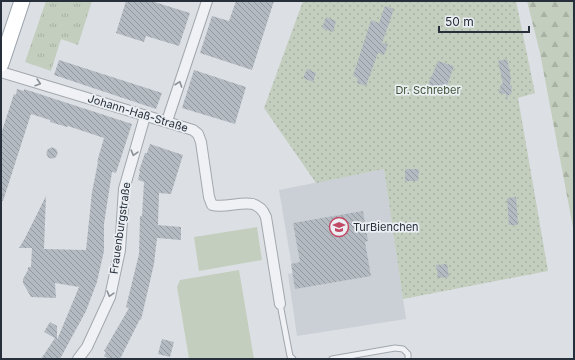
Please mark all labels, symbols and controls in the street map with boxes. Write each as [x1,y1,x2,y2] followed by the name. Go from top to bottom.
[439,8,529,34] scale bar
[445,14,474,29] text: 50 m
[35,78,42,87] one-way arrow
[174,81,183,88] one-way arrow
[395,83,461,97] park label: Dr. Schreber
[86,91,190,135] street label: Johann-Haß-Straße
[130,149,139,156] one-way arrow
[107,181,133,275] street label: Frauenburgstraße
[328,216,350,238] school or university icon: TurBienchen
[353,220,419,234] place label: TurBienchen
[106,290,115,297] one-way arrow

